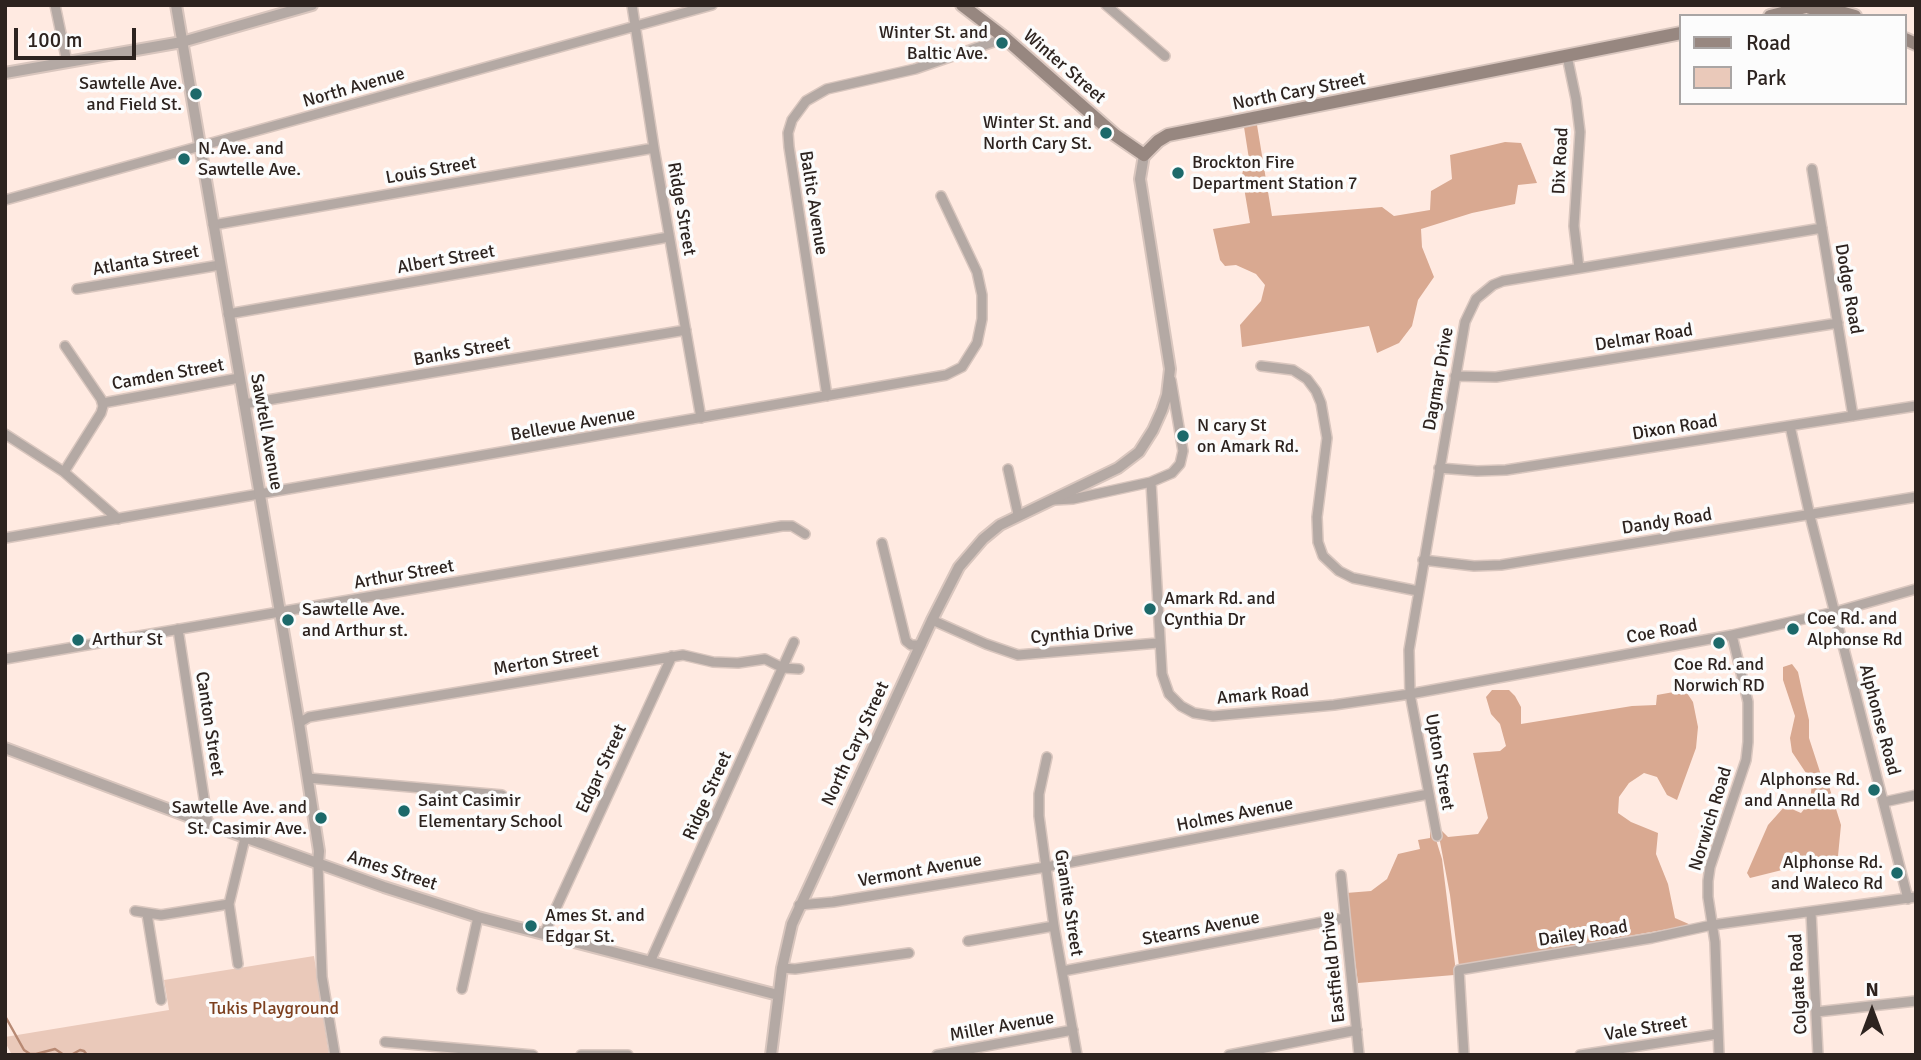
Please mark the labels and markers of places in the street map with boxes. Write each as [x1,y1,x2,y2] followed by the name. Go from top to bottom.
[879,22,988,64] place label: Winter St. and Baltic Ave.
[994,35,1010,51] marker: Winter St. and Baltic Ave.
[79,73,182,116] place label: Sawtelle Ave. and Field St.
[188,86,204,102] marker: Sawtelle Ave. and Field St.
[983,112,1092,154] place label: Winter St. and North Cary St.
[1098,125,1114,141] marker: Winter St. and North Cary St.
[198,138,301,180] place label: N. Ave. and Sawtelle Ave.
[176,151,192,167] marker: N. Ave. and Sawtelle Ave.
[1192,152,1357,194] place label: Brockton Fire Department Station 7
[1170,165,1186,181] marker: Brockton Fire Department Station 7
[1197,415,1299,458] place label: N cary St on Amark Rd.
[1175,428,1191,444] marker: N cary St on Amark Rd.
[1164,588,1275,630] place label: Amark Rd. and Cynthia Dr
[302,599,408,642] place label: Sawtelle Ave. and Arthur st.
[1142,601,1158,617] marker: Amark Rd. and Cynthia Dr
[1807,608,1903,650] place label: Coe Rd. and Alphonse Rd
[280,612,296,628] marker: Sawtelle Ave. and Arthur st.
[1785,621,1801,637] marker: Coe Rd. and Alphonse Rd
[92,629,163,651] place label: Arthur St
[70,632,86,648] marker: Arthur St
[1711,635,1727,651] marker: Coe Rd. and Norwich RD
[1673,654,1765,696] place label: Coe Rd. and Norwich RD
[1744,769,1860,812] place label: Alphonse Rd. and Annella Rd
[1866,782,1882,798] marker: Alphonse Rd. and Annella Rd
[418,790,563,832] place label: Saint Casimir Elementary School
[172,797,307,840] place label: Sawtelle Ave. and St. Casimir Ave.
[396,803,412,819] marker: Saint Casimir Elementary School
[313,810,329,826] marker: Sawtelle Ave. and St. Casimir Ave.
[1771,852,1883,894] place label: Alphonse Rd. and Waleco Rd
[1889,865,1905,881] marker: Alphonse Rd. and Waleco Rd
[545,905,645,948] place label: Ames St. and Edgar St.
[523,918,539,934] marker: Ames St. and Edgar St.

